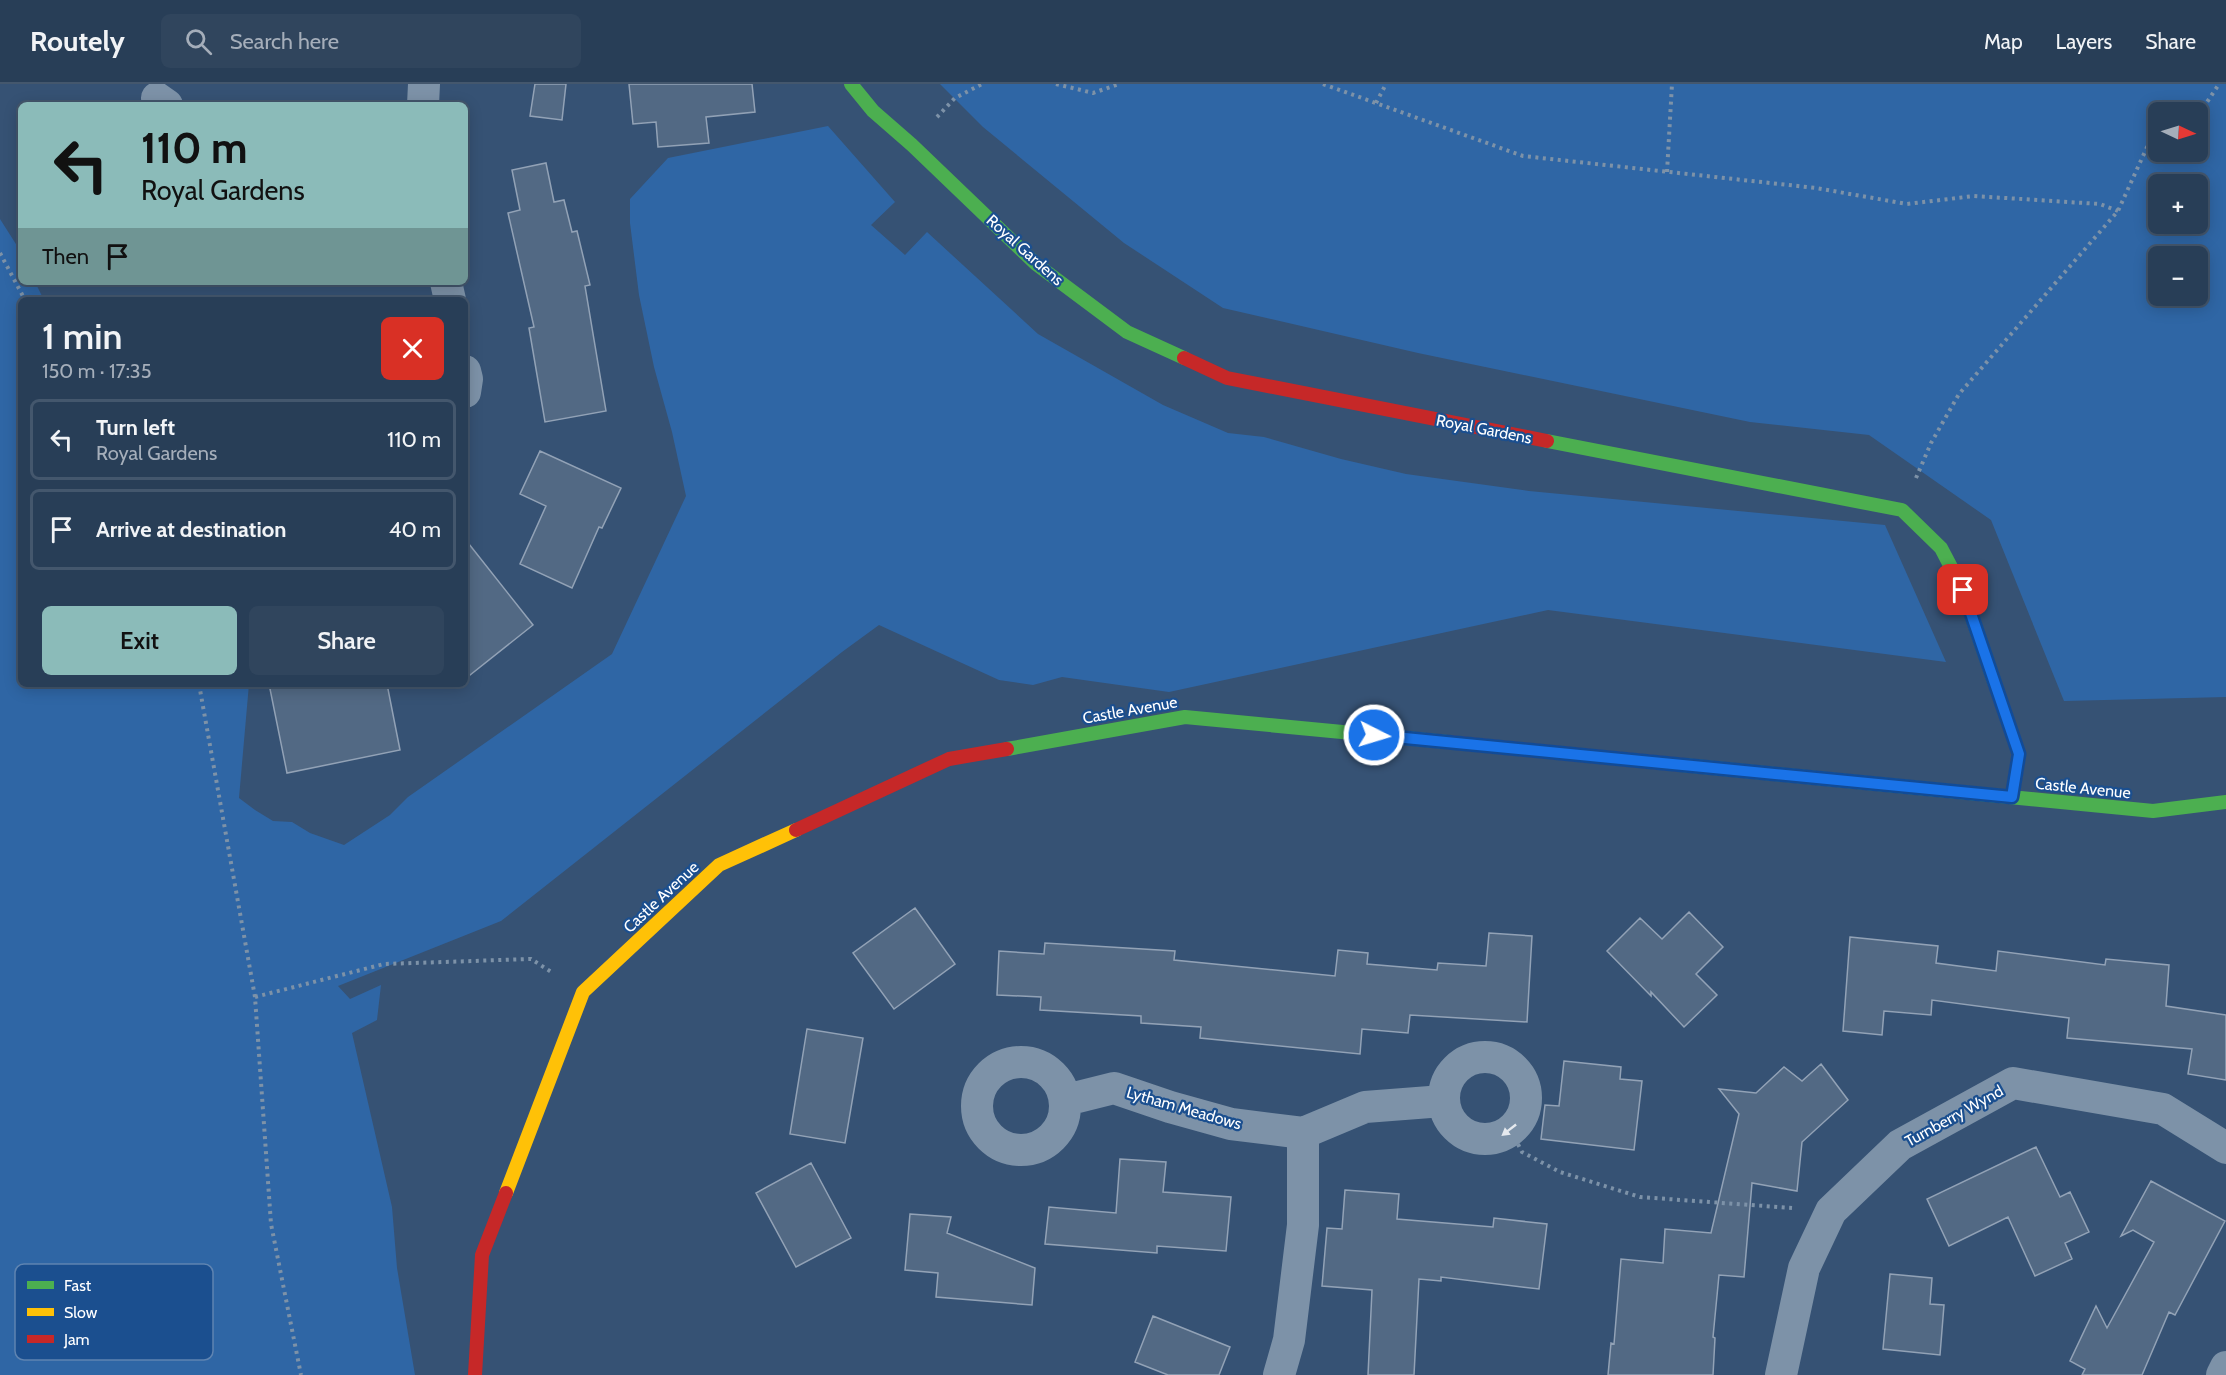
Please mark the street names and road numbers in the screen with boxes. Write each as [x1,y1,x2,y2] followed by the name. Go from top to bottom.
[983,211,1068,290] street label: Royal Gardens
[1435,410,1534,448] street label: Royal Gardens
[1081,692,1179,728] street label: Castle Avenue
[2034,774,2132,802] street label: Castle Avenue
[619,857,703,937] street label: Castle Avenue
[1902,1081,2006,1151] street label: Turnberry Wynd
[1124,1082,1244,1134] street label: Lytham Meadows

